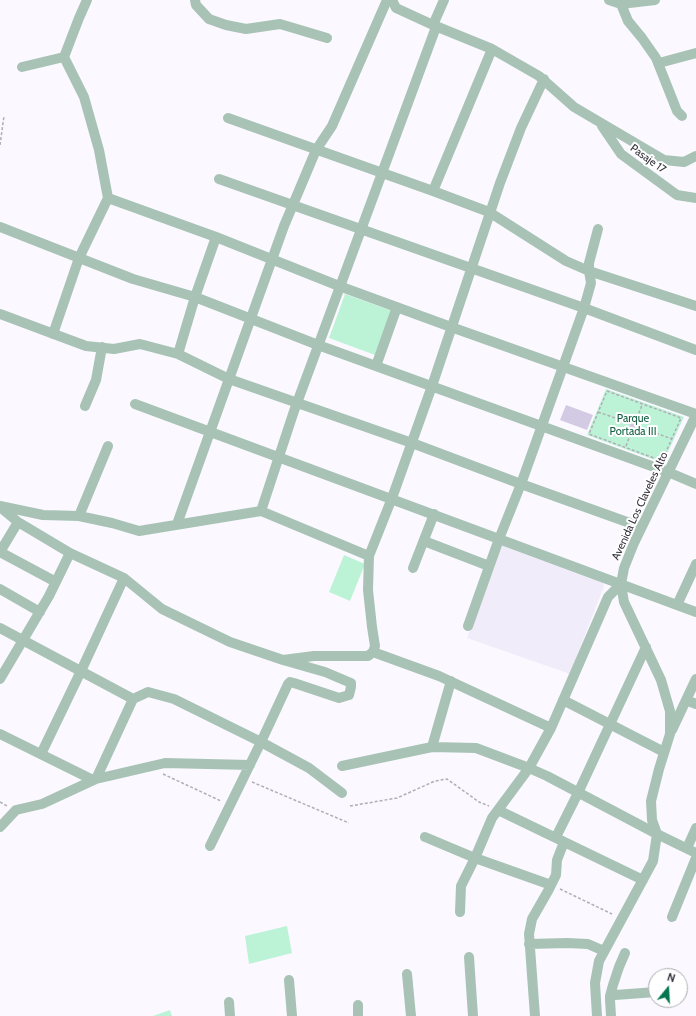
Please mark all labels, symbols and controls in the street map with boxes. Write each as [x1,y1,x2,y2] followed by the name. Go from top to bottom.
[628,142,668,176] street label: Pasaje 17
[610,412,656,438] park label: Parque Portada III
[609,450,671,562] street label: Avenida Los Claveles Alto
[648,968,688,1008] north arrow
[666,970,677,985] text: N

